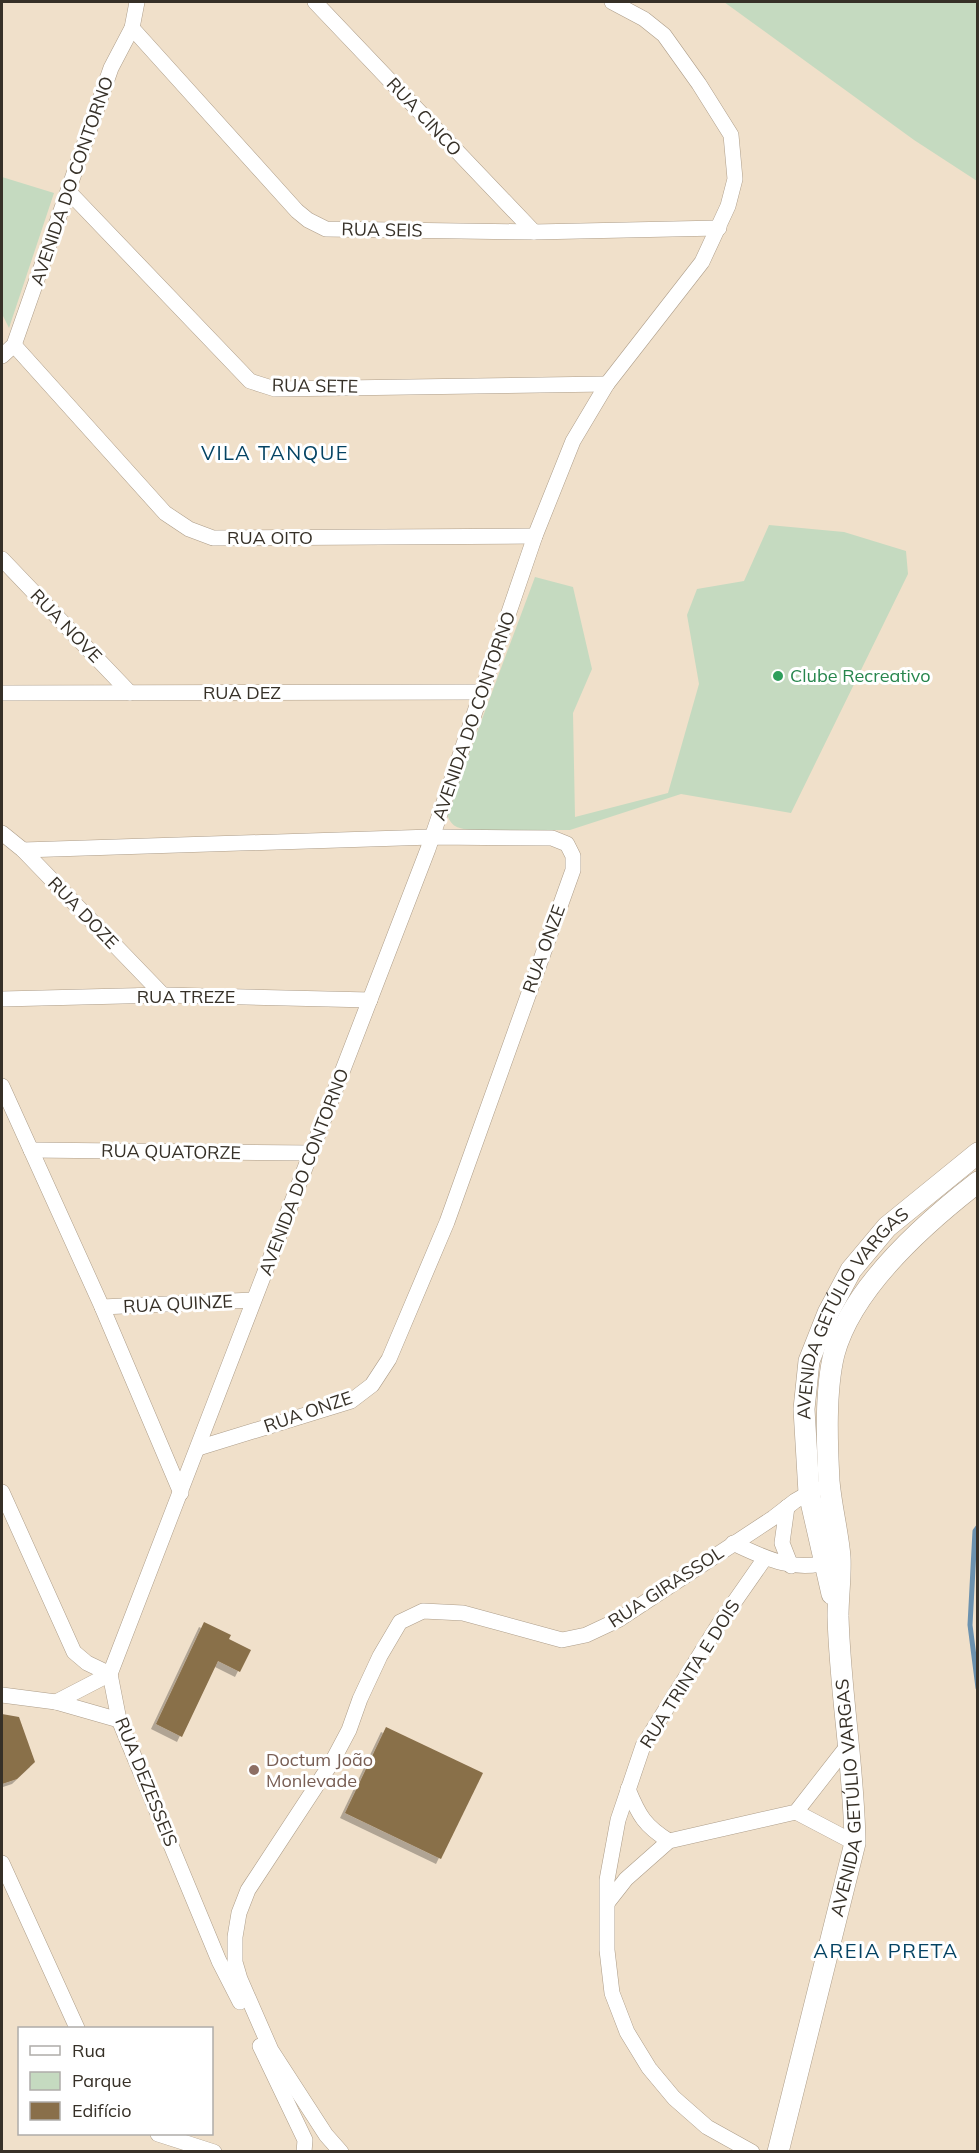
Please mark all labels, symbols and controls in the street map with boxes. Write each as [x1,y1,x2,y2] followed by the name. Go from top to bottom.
[382,72,467,161] street label: RUA CINCO
[25,73,118,288] street label: AVENIDA DO CONTORNO
[341,217,423,242] street label: RUA SEIS
[272,373,358,398] street label: RUA SETE
[201,440,349,465] district label: VILA TANQUE
[227,526,313,549] street label: RUA OITO
[26,584,107,667] street label: RUA NOVE
[427,608,520,823] street label: AVENIDA DO CONTORNO
[790,664,931,687] place label: Clube Recreativo
[771,669,785,683] marker: Clube Recreativo
[203,681,281,704] street label: RUA DEZ
[43,872,124,954] street label: RUA DOZE
[517,902,570,996] street label: RUA ONZE
[137,985,235,1008] street label: RUA TREZE
[253,1065,354,1279] street label: AVENIDA DO CONTORNO
[101,1139,241,1164] street label: RUA QUATORZE
[792,1202,913,1420] street label: AVENIDA GETÚLIO VARGAS
[123,1289,233,1318] street label: RUA QUINZE
[261,1386,355,1437] street label: RUA ONZE
[604,1541,728,1632] street label: RUA GIRASSOL
[635,1595,745,1752] street label: RUA TRINTA E DOIS
[825,1678,867,1919] street label: AVENIDA GETÚLIO VARGAS
[110,1714,183,1850] street label: RUA DEZESSEIS
[266,1748,373,1792] place label: Doctum João Monlevade
[247,1763,261,1777] marker: Doctum João Monlevade
[813,1938,959,1963] district label: AREIA PRETA
[18,2027,213,2135] legend
[72,2039,106,2062] text: Rua
[72,2069,131,2092] text: Parque
[72,2099,131,2122] text: Edifício

